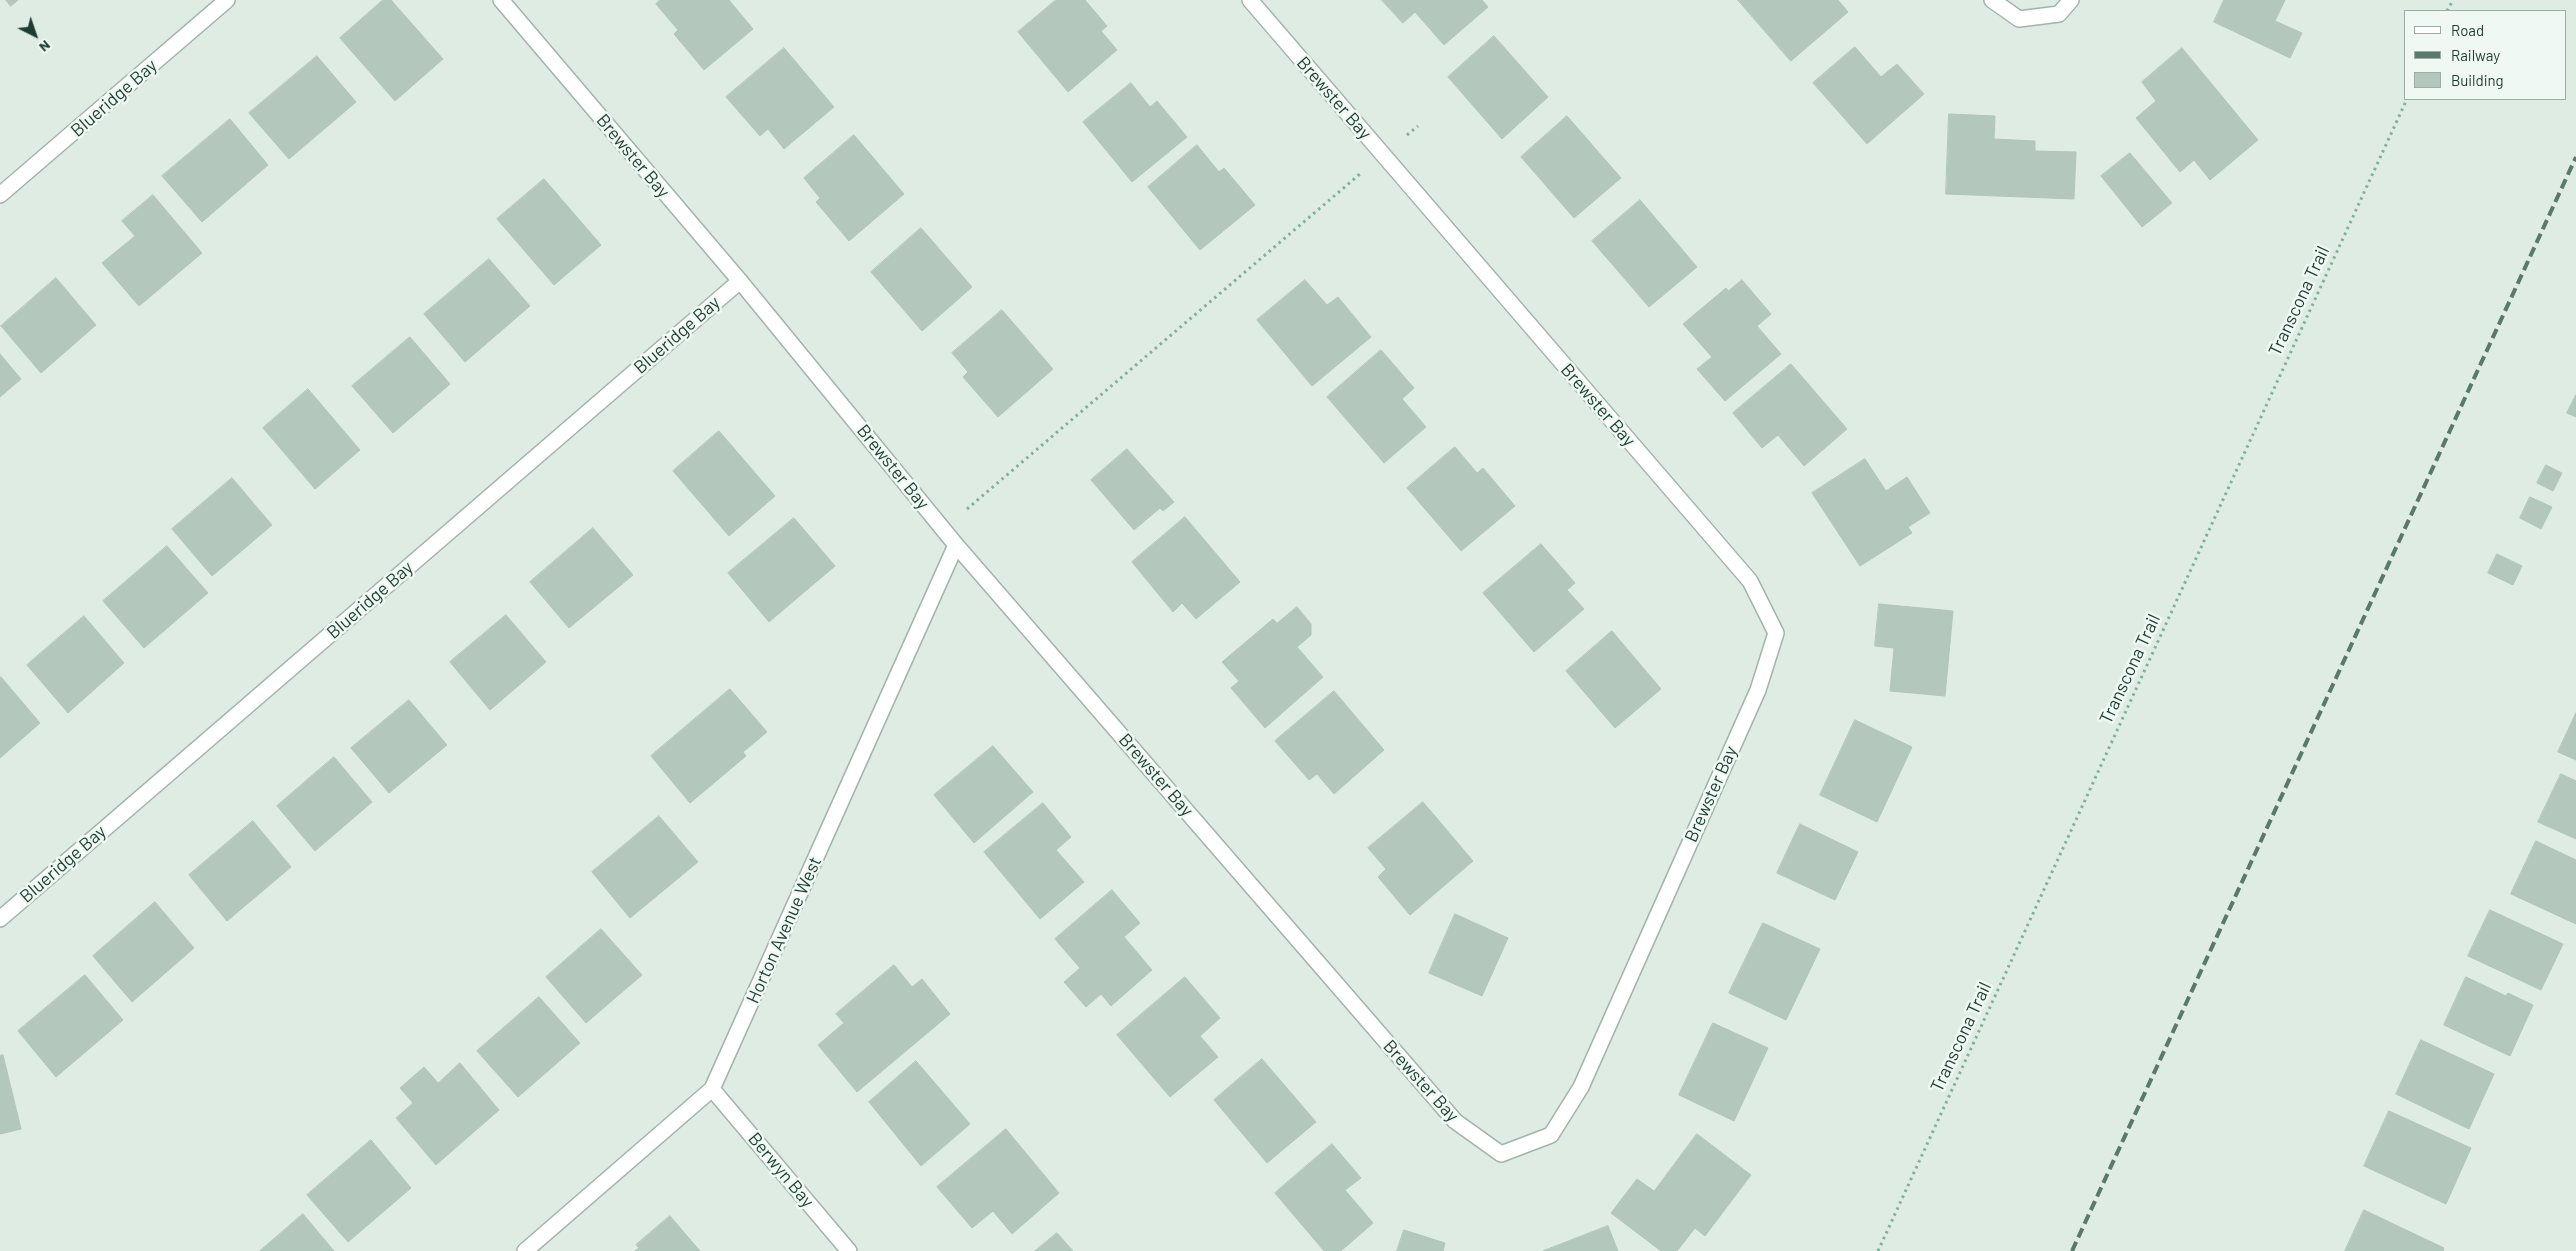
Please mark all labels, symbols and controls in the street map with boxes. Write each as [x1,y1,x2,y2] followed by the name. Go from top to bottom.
[10,10,60,60] north arrow
[2404,10,2566,100] legend
[2451,21,2484,39] text: Road
[36,37,54,56] text: N
[2451,46,2500,64] text: Railway
[1292,52,1376,144] street label: Brewster Bay
[67,55,161,141] street label: Blueridge Bay
[2451,71,2504,89] text: Building
[592,110,674,202] street label: Brewster Bay
[2264,243,2334,359] street label: Transcona Trail
[630,292,724,378] street label: Blueridge Bay
[1556,359,1640,451] street label: Brewster Bay
[852,420,934,514] street label: Brewster Bay
[323,557,417,643] street label: Blueridge Bay
[2095,611,2165,727] street label: Transcona Trail
[1114,729,1198,821] street label: Brewster Bay
[1680,743,1742,845] street label: Brewster Bay
[16,821,110,907] street label: Blueridge Bay
[742,853,826,1007] street label: Horton Avenue West
[1926,979,1996,1095] street label: Transcona Trail
[1379,1036,1463,1126] street label: Brewster Bay
[743,1128,819,1212] street label: Berwyn Bay

